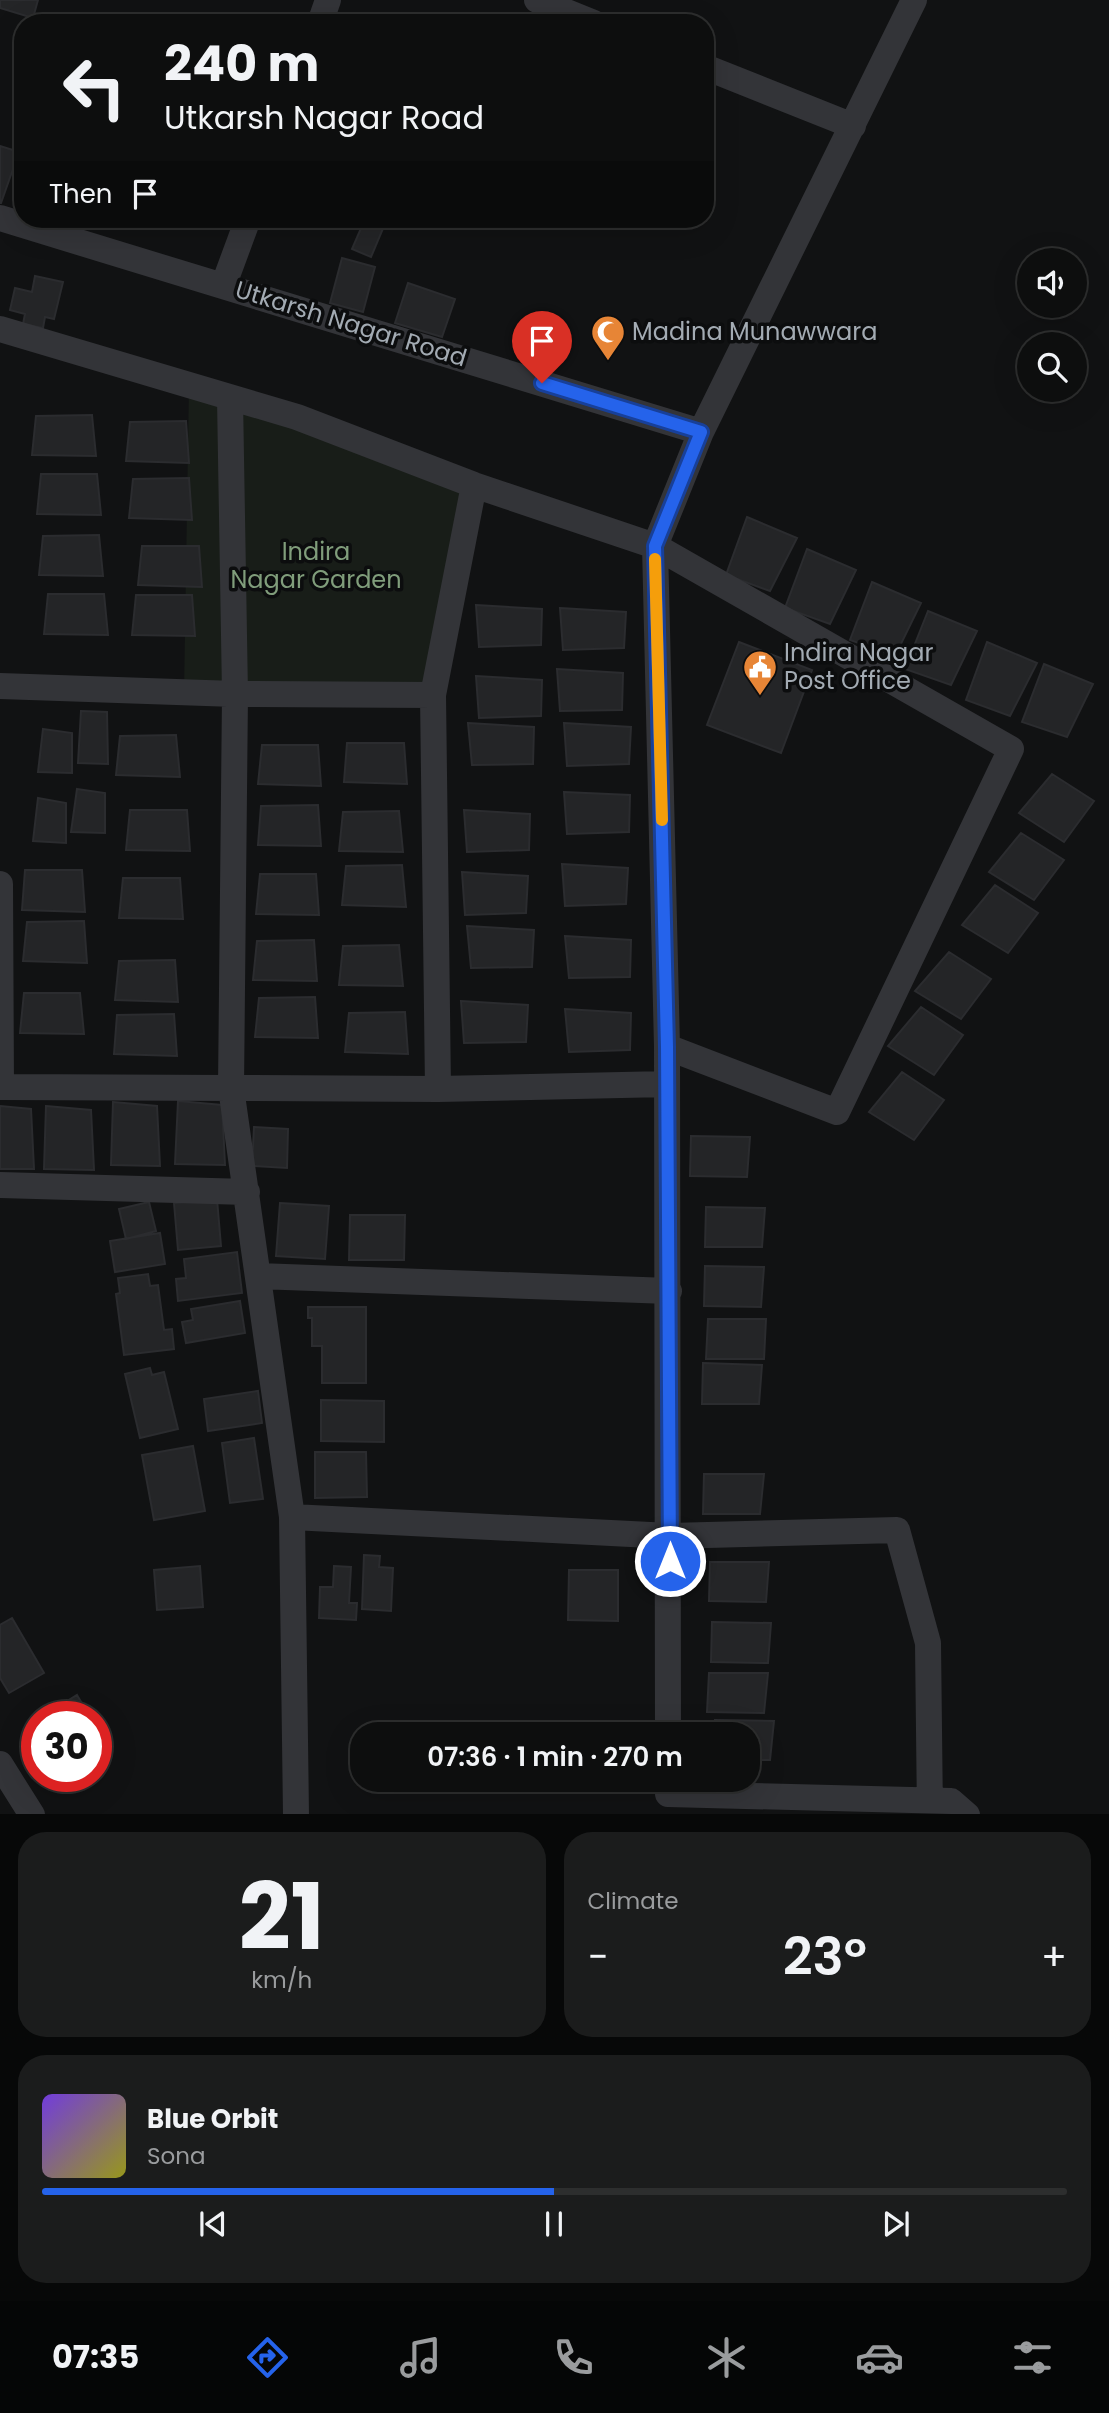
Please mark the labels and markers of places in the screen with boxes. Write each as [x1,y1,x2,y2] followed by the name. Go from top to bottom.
[512,311,572,383] pin
[589,313,627,362] mosque icon: Madina Munawwara
[632,315,877,348] place label: Madina Munawwara
[784,636,934,697] place label: Indira Nagar Post Office
[741,648,779,697] public building icon: Indira Nagar Post Office

